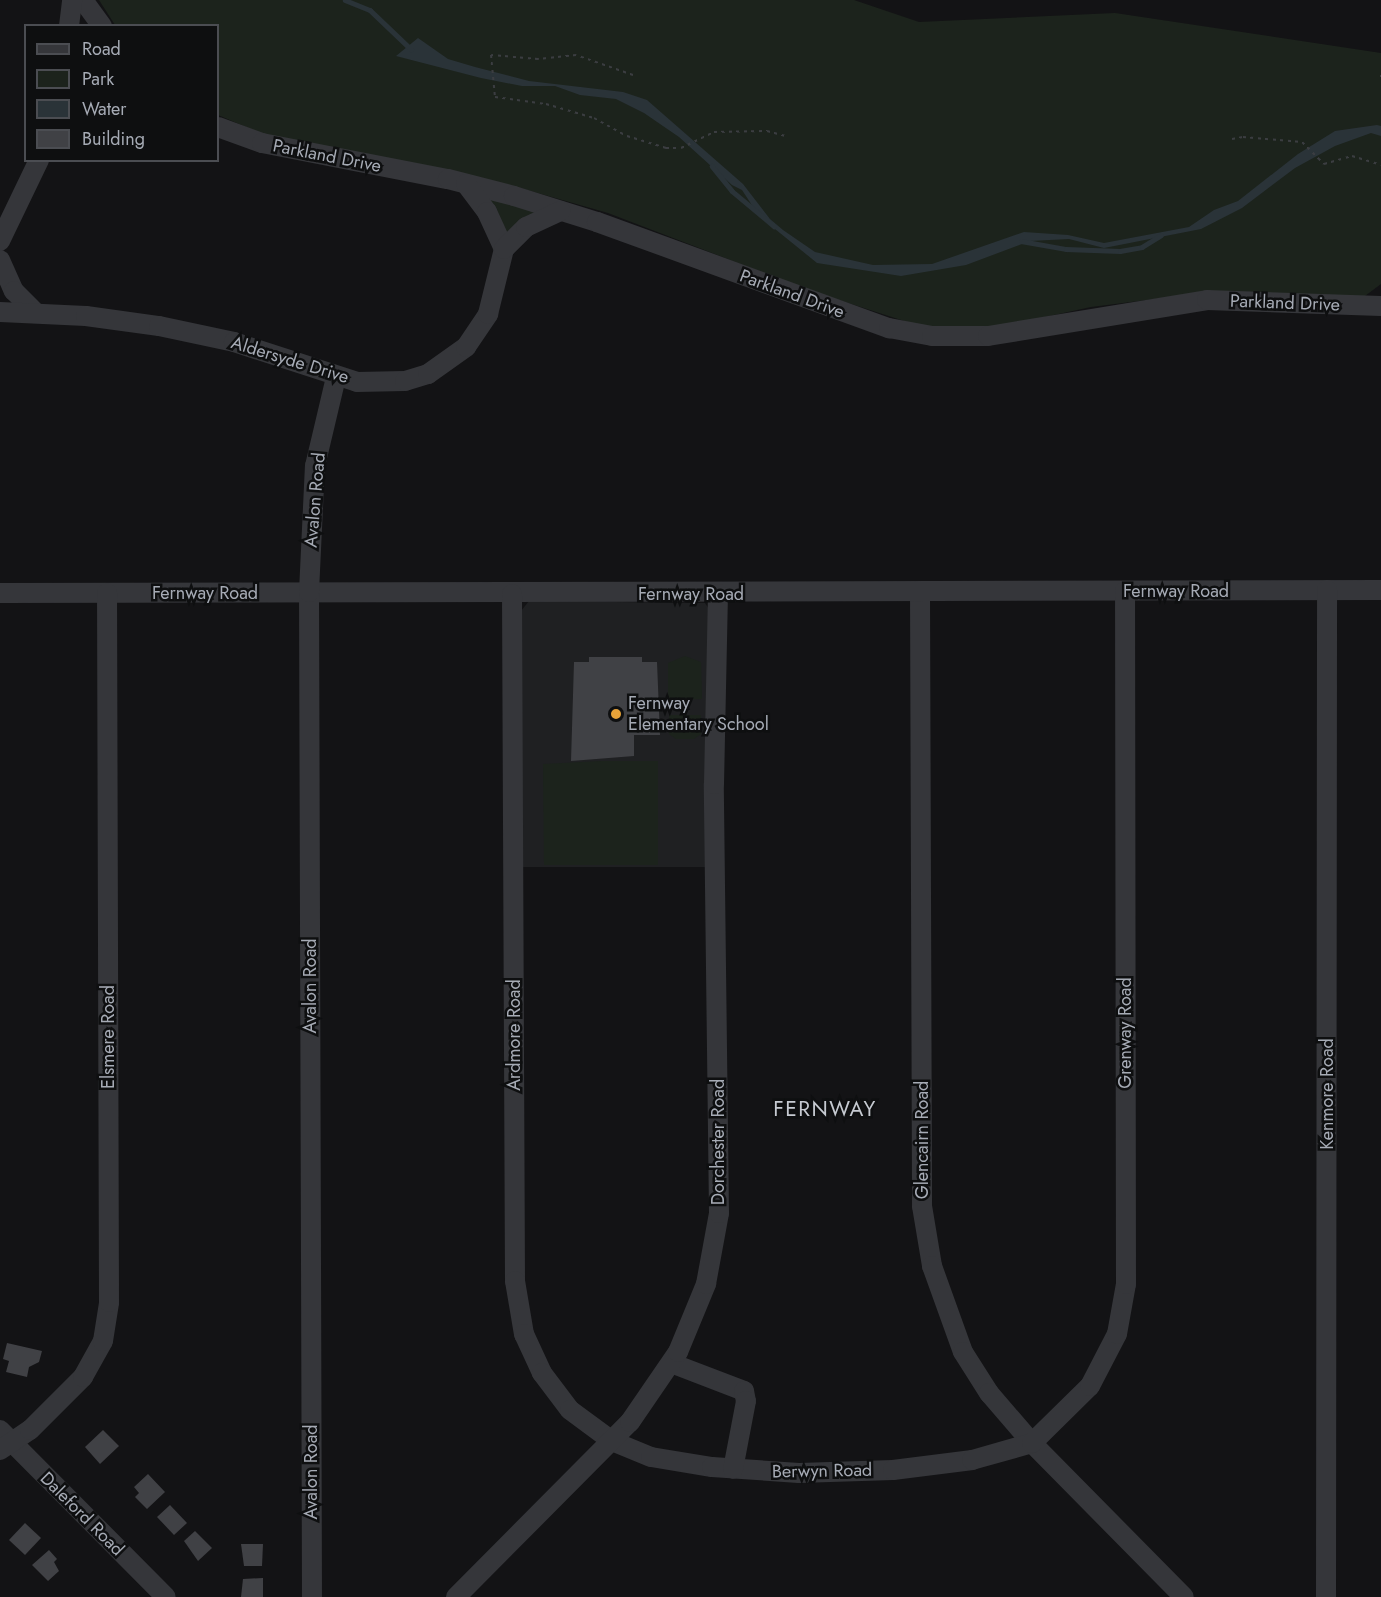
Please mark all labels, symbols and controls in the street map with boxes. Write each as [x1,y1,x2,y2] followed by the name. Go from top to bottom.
[24,24,219,162] legend
[82,36,121,62] text: Road
[82,66,114,92] text: Park
[82,96,126,122] text: Water
[82,126,145,152] text: Building
[271,135,383,177] street label: Parkland Drive
[737,265,847,323] street label: Parkland Drive
[1230,290,1340,316] street label: Parkland Drive
[229,332,351,388] street label: Aldersyde Drive
[300,452,330,548] street label: Avalon Road
[1123,580,1229,602] street label: Fernway Road
[152,582,258,604] street label: Fernway Road
[638,583,744,605] street label: Fernway Road
[628,693,769,736] place label: Fernway Elementary School
[609,707,623,721] marker: Fernway Elementary School
[299,938,321,1034] street label: Avalon Road
[1114,977,1136,1089] street label: Grenway Road
[503,979,525,1091] street label: Ardmore Road
[97,985,119,1089] street label: Elsmere Road
[1316,1038,1338,1150] street label: Kenmore Road
[707,1079,729,1205] street label: Dorchester Road
[911,1081,933,1199] street label: Glencairn Road
[773,1096,877,1122] district label: FERNWAY
[300,1424,322,1520] street label: Avalon Road
[772,1459,872,1483] street label: Berwyn Road
[35,1467,129,1561] street label: Daleford Road

